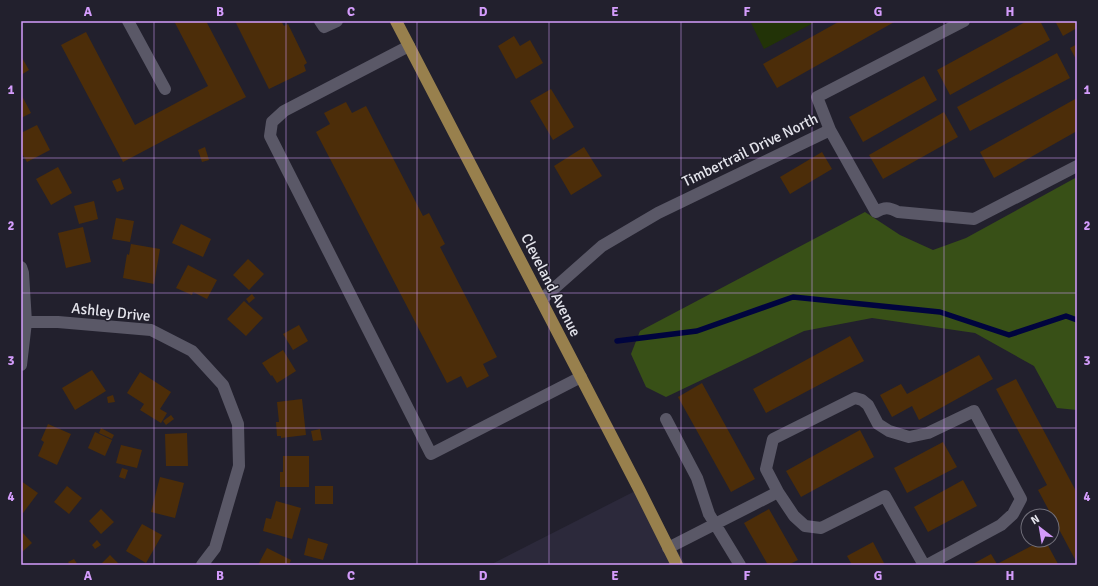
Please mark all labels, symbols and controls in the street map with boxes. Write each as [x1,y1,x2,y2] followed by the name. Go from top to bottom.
[84,4,93,20] text: A
[216,4,224,20] text: B
[347,4,355,20] text: C
[479,4,488,20] text: D
[611,4,619,20] text: E
[744,4,751,20] text: F
[874,4,882,20] text: G
[1006,4,1014,20] text: H
[7,82,15,98] text: 1
[1083,82,1091,98] text: 1
[679,109,821,191] street label: Timbertrail Drive North
[7,218,15,234] text: 2
[1083,218,1091,234] text: 2
[517,231,585,339] street label: Cleveland Avenue
[71,299,151,325] street label: Ashley Drive
[7,353,15,369] text: 3
[1083,353,1091,369] text: 3
[7,489,15,505] text: 4
[1083,489,1091,505] text: 4
[1020,508,1060,548] north arrow
[1028,512,1042,527] text: N
[84,568,93,584] text: A
[216,568,224,584] text: B
[347,568,355,584] text: C
[479,568,488,584] text: D
[611,568,619,584] text: E
[744,568,751,584] text: F
[874,568,882,584] text: G
[1006,568,1014,584] text: H

